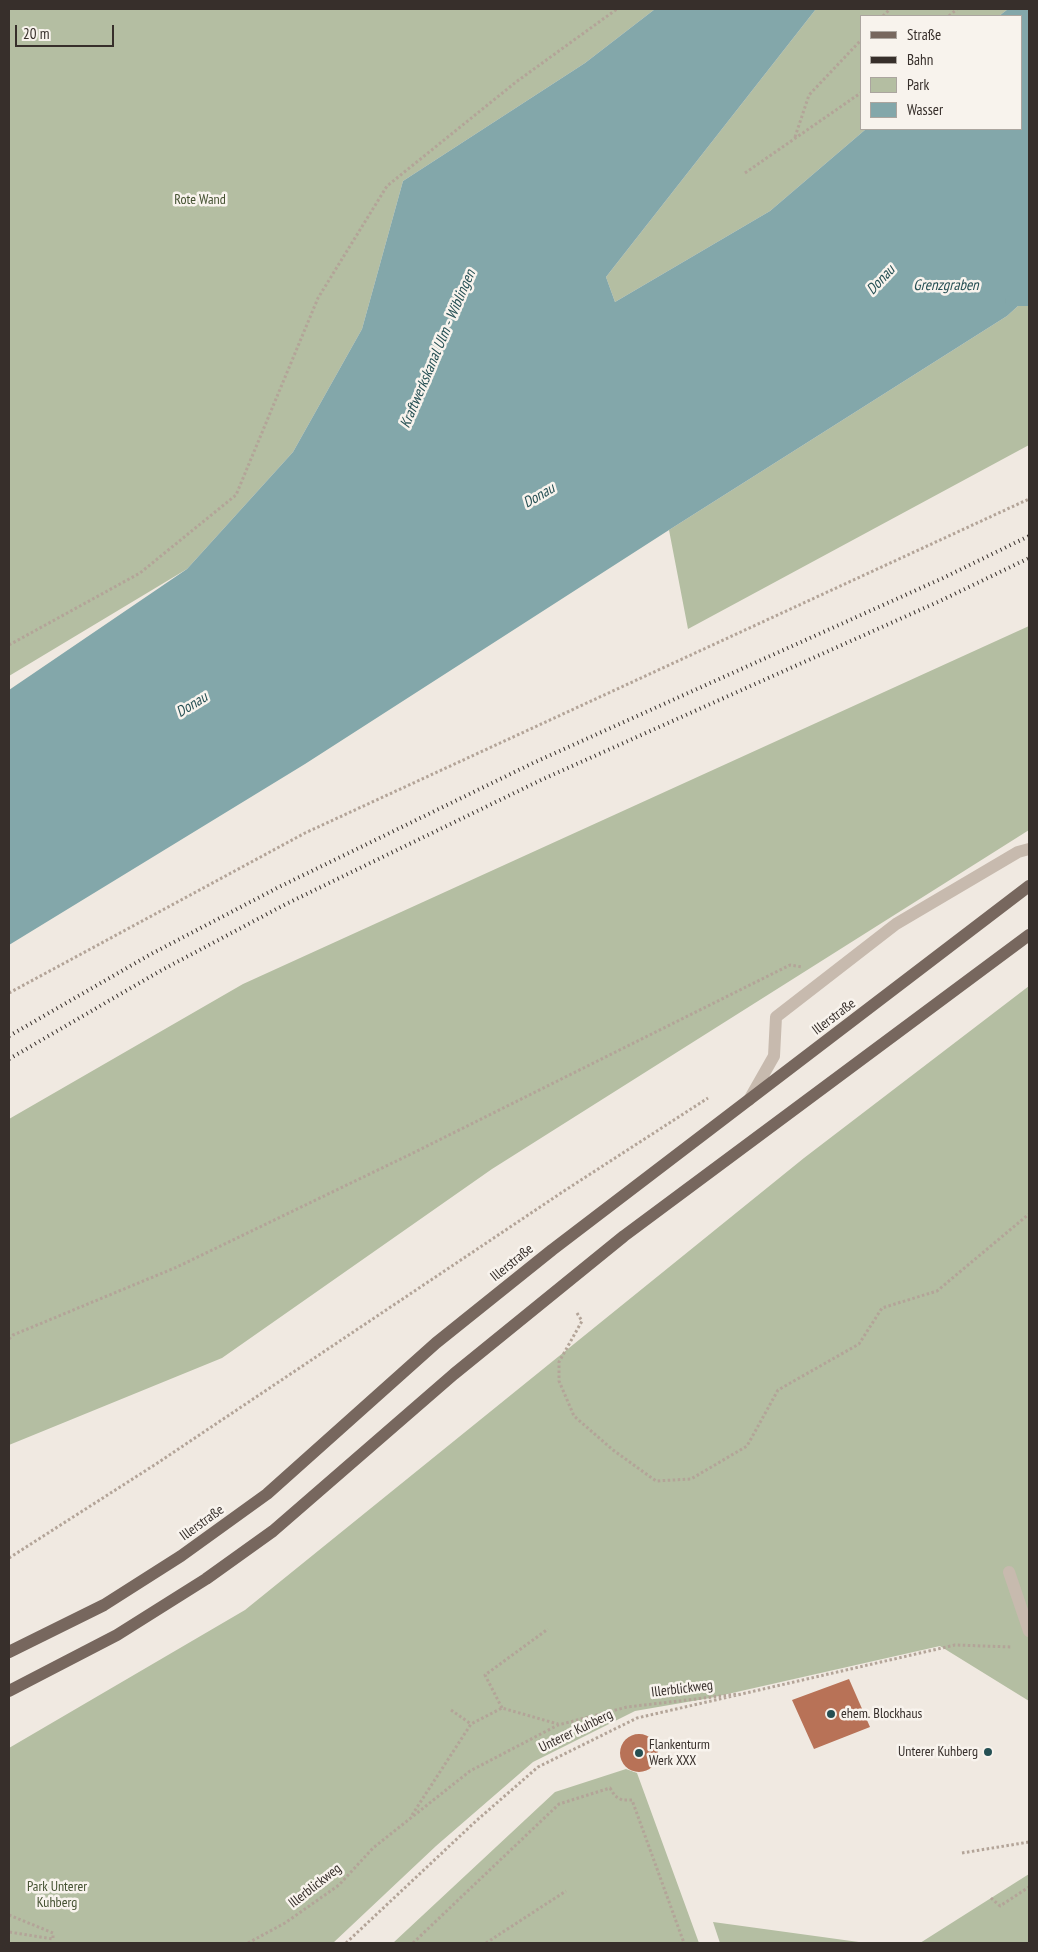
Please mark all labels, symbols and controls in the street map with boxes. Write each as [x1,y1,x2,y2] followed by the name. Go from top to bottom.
[18,15,116,47] scale bar
[860,15,1023,130] legend
[23,24,49,43] text: 20 m
[907,25,941,44] text: Straße
[907,50,933,69] text: Bahn
[907,75,929,94] text: Park
[907,100,943,119] text: Wasser
[174,192,226,208] park label: Rote Wand
[863,262,899,298] water label: Donau
[396,267,480,431] water label: Kraftwerkskanal Ulm - Wiblingen
[913,277,979,295] water label: Grenzgraben
[520,480,558,512] water label: Donau
[173,689,211,721] water label: Donau
[809,995,859,1039] street label: Illerstraße
[487,1241,537,1285] street label: Illerstraße
[177,1501,227,1545] street label: Illerstraße
[650,1677,714,1701] street label: Illerblickweg
[536,1706,616,1756] street label: Unterer Kuhberg
[841,1706,922,1722] place label: ehem. Blockhaus
[825,1708,837,1720] marker: ehem. Blockhaus
[649,1737,710,1770] place label: Flankenturm Werk XXX
[898,1744,978,1760] place label: Unterer Kuhberg
[982,1746,994,1758] marker: Unterer Kuhberg
[633,1747,645,1759] marker: Flankenturm Werk XXX
[285,1860,345,1912] street label: Illerblickweg
[27,1879,87,1911] park label: Park Unterer Kuhberg

